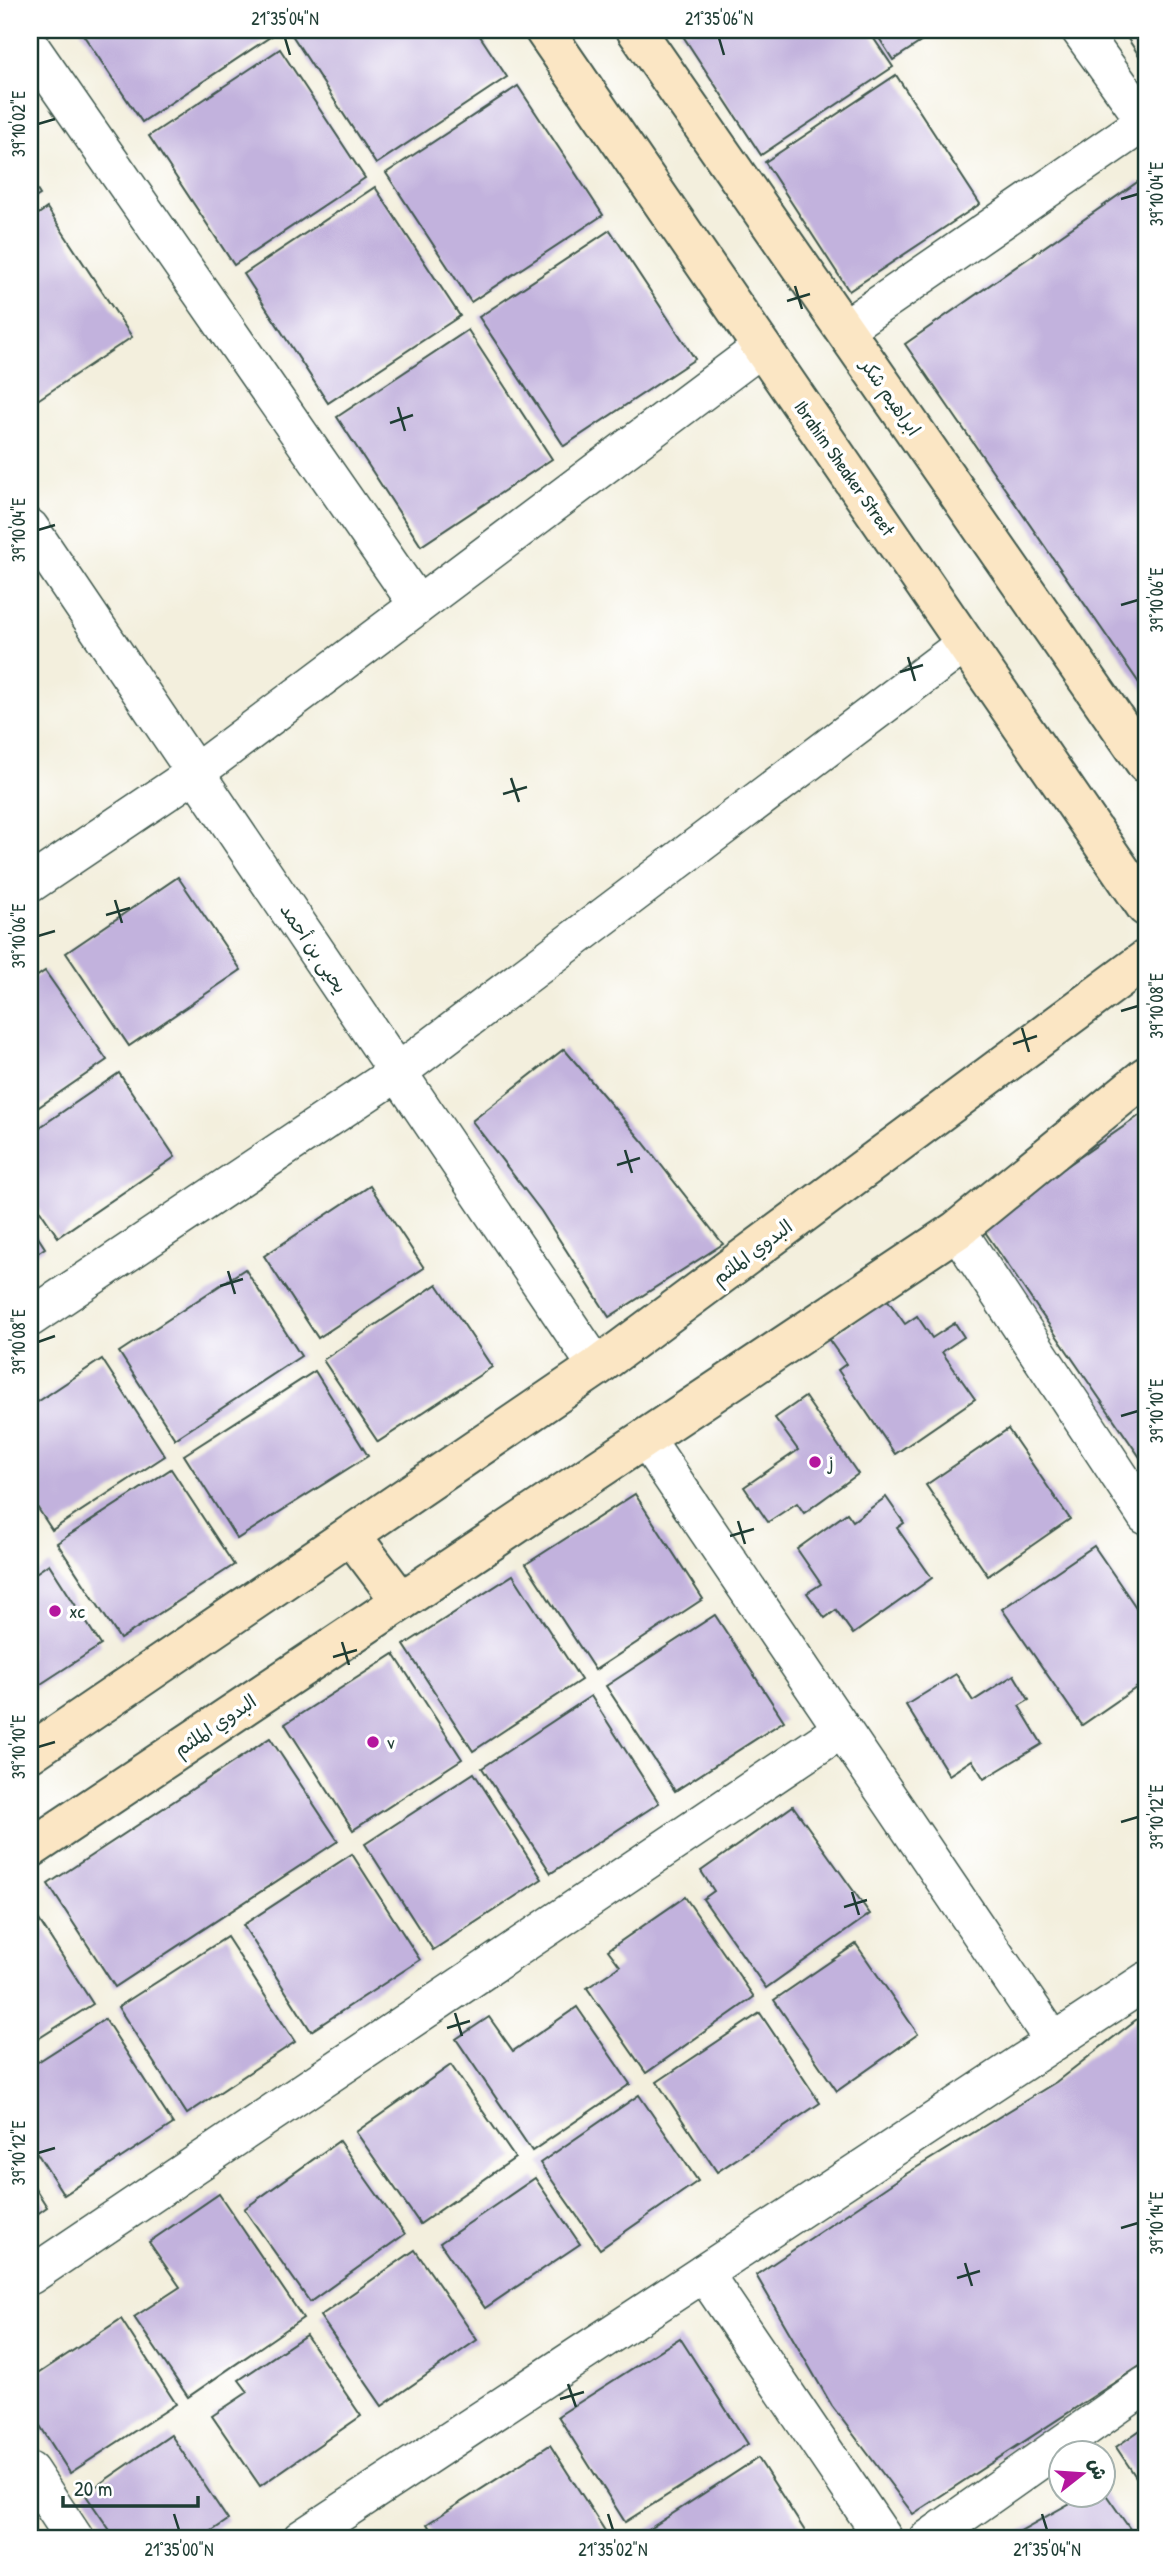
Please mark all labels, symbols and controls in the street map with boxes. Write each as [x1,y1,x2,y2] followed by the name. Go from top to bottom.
[251,6,319,31] text: 21°35'04"N
[685,6,753,31] text: 21°35'06"N
[6,91,31,157] text: 39°10'02"E
[1144,162,1169,226] text: 39°10'04"E
[852,351,927,442] street label: ابراهيم شكر
[789,395,902,541] street label: Ibrahim Sheaker Street
[6,498,31,562] text: 39°10'04"E
[1144,567,1169,633] text: 39°10'06"E
[274,898,354,998] street label: يحيى بن أحمد
[6,903,31,969] text: 39°10'06"E
[1144,973,1169,1039] text: 39°10'08"E
[707,1213,799,1292] street label: البدوي الملثم
[6,1309,31,1375] text: 39°10'08"E
[1144,1379,1169,1443] text: 39°10'10"E
[827,1449,833,1475] place label: j
[807,1454,823,1470] marker: j
[69,1598,86,1624] place label: xc
[47,1603,63,1619] marker: xc
[169,1688,262,1764] street label: البدوي الملثم
[6,1715,31,1779] text: 39°10'10"E
[387,1729,395,1755] place label: v
[365,1734,381,1750] marker: v
[1144,1785,1169,1849] text: 39°10'12"E
[6,2121,31,2185] text: 39°10'12"E
[1144,2191,1169,2255] text: 39°10'14"E
[1046,2440,1116,2510] north arrow
[1083,2455,1114,2483] text: ش
[63,2464,198,2508] scale bar
[74,2474,112,2503] text: 20 m
[145,2537,213,2562] text: 21°35'00"N
[578,2537,648,2562] text: 21°35'02"N
[1013,2537,1081,2562] text: 21°35'04"N

